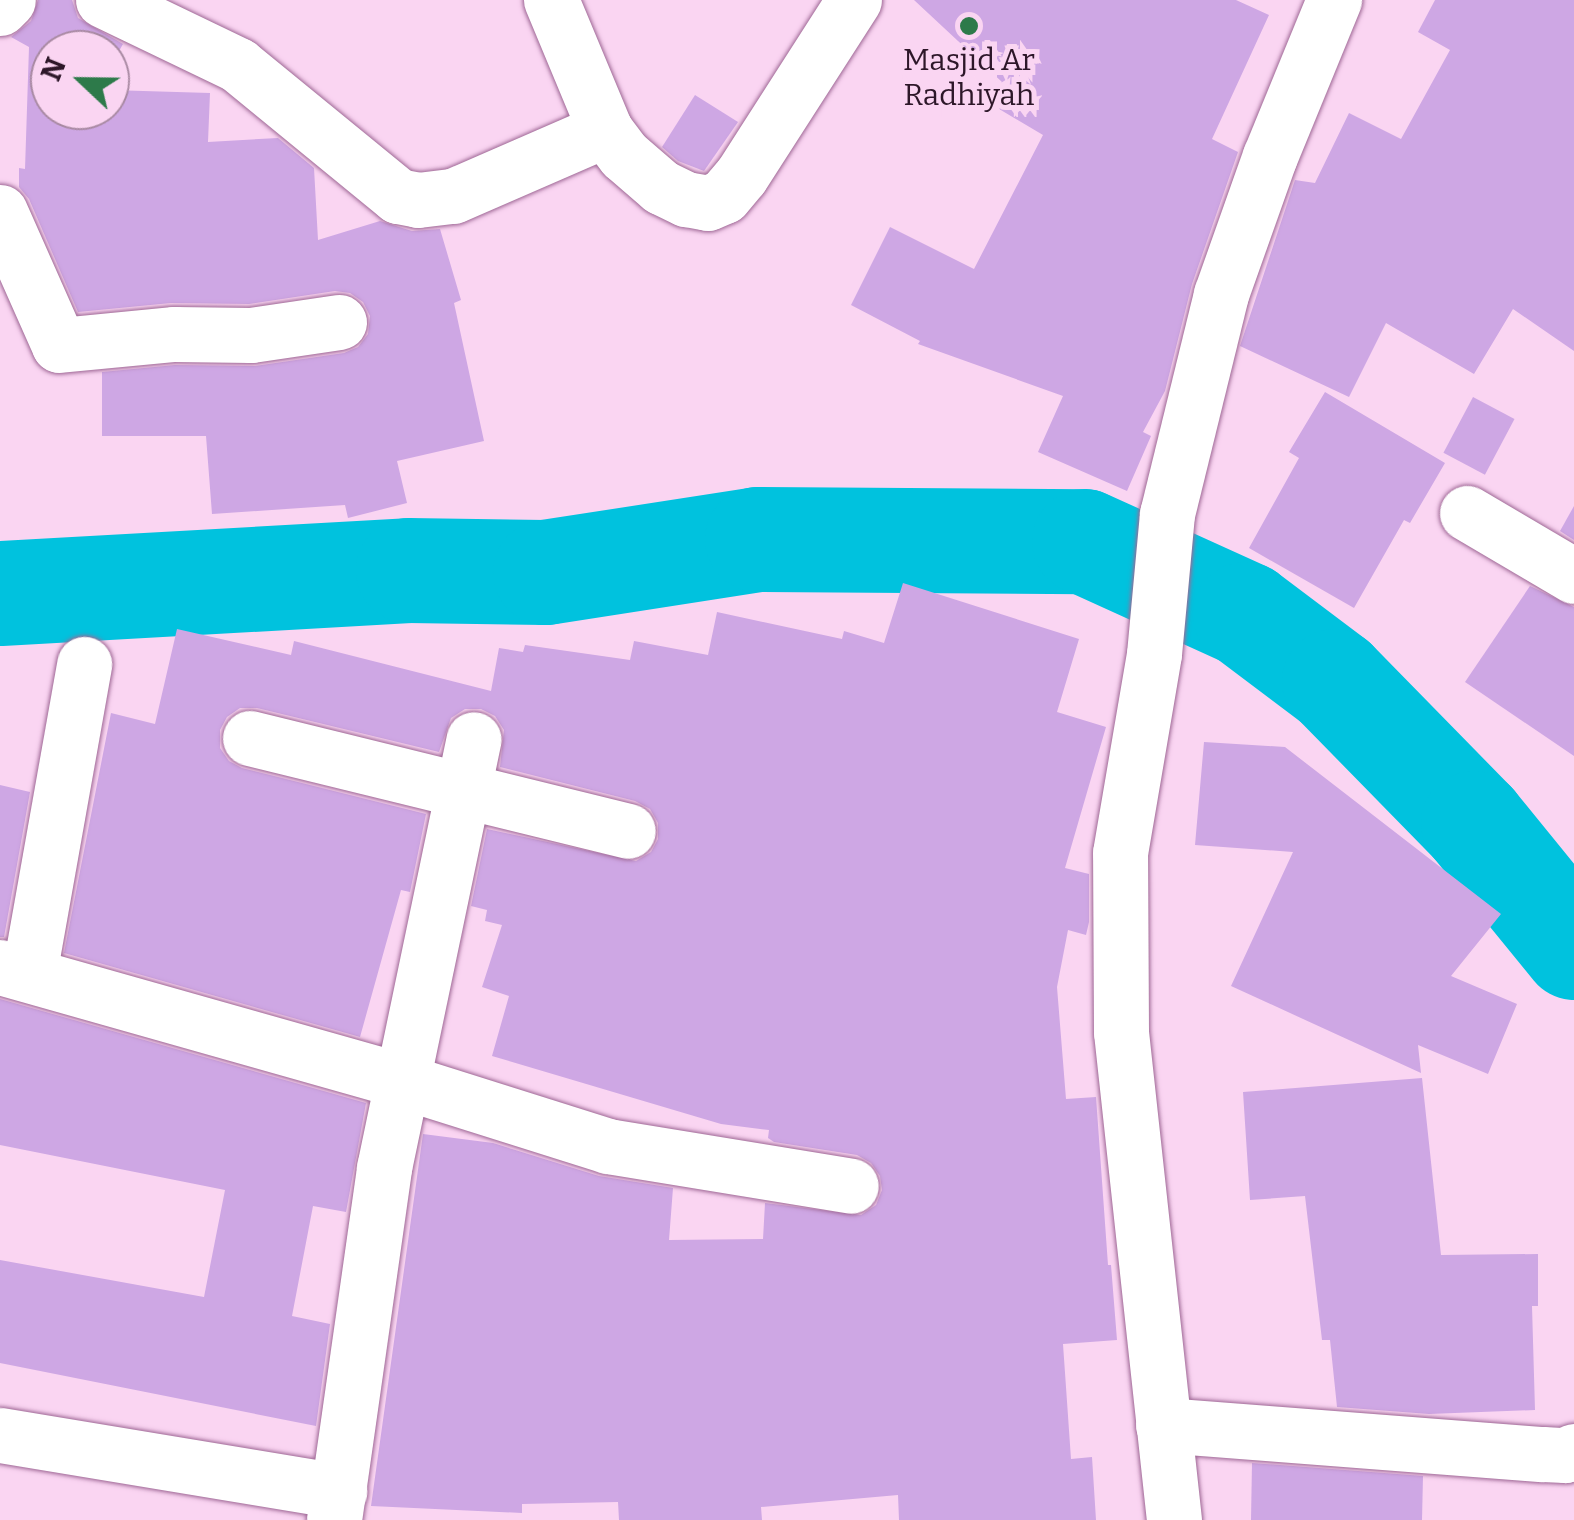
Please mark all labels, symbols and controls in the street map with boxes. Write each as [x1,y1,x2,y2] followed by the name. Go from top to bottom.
[958,15,980,37] marker: Masjid Ar Radhiyah
[30,30,130,130] north arrow
[903,42,1035,112] place label: Masjid Ar Radhiyah
[34,53,73,86] text: N

